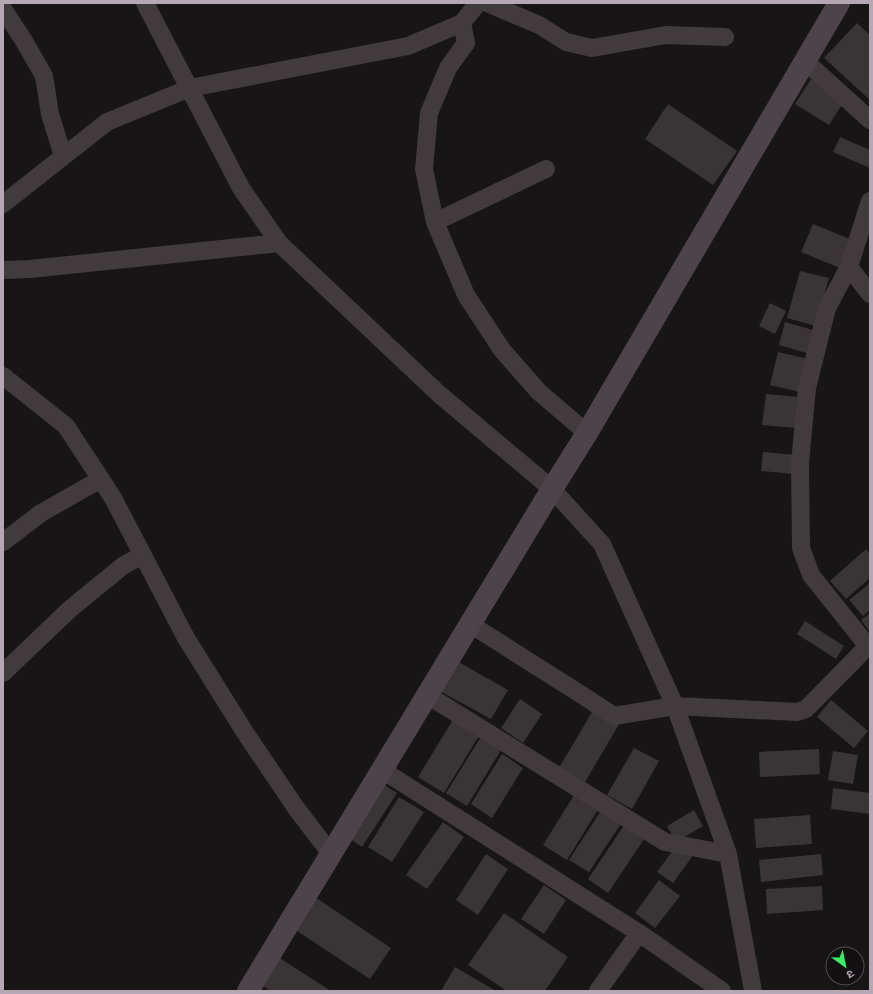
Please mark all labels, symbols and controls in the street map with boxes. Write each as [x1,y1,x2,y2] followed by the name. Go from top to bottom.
[825,946,865,986] north arrow
[843,967,856,981] text: उ

